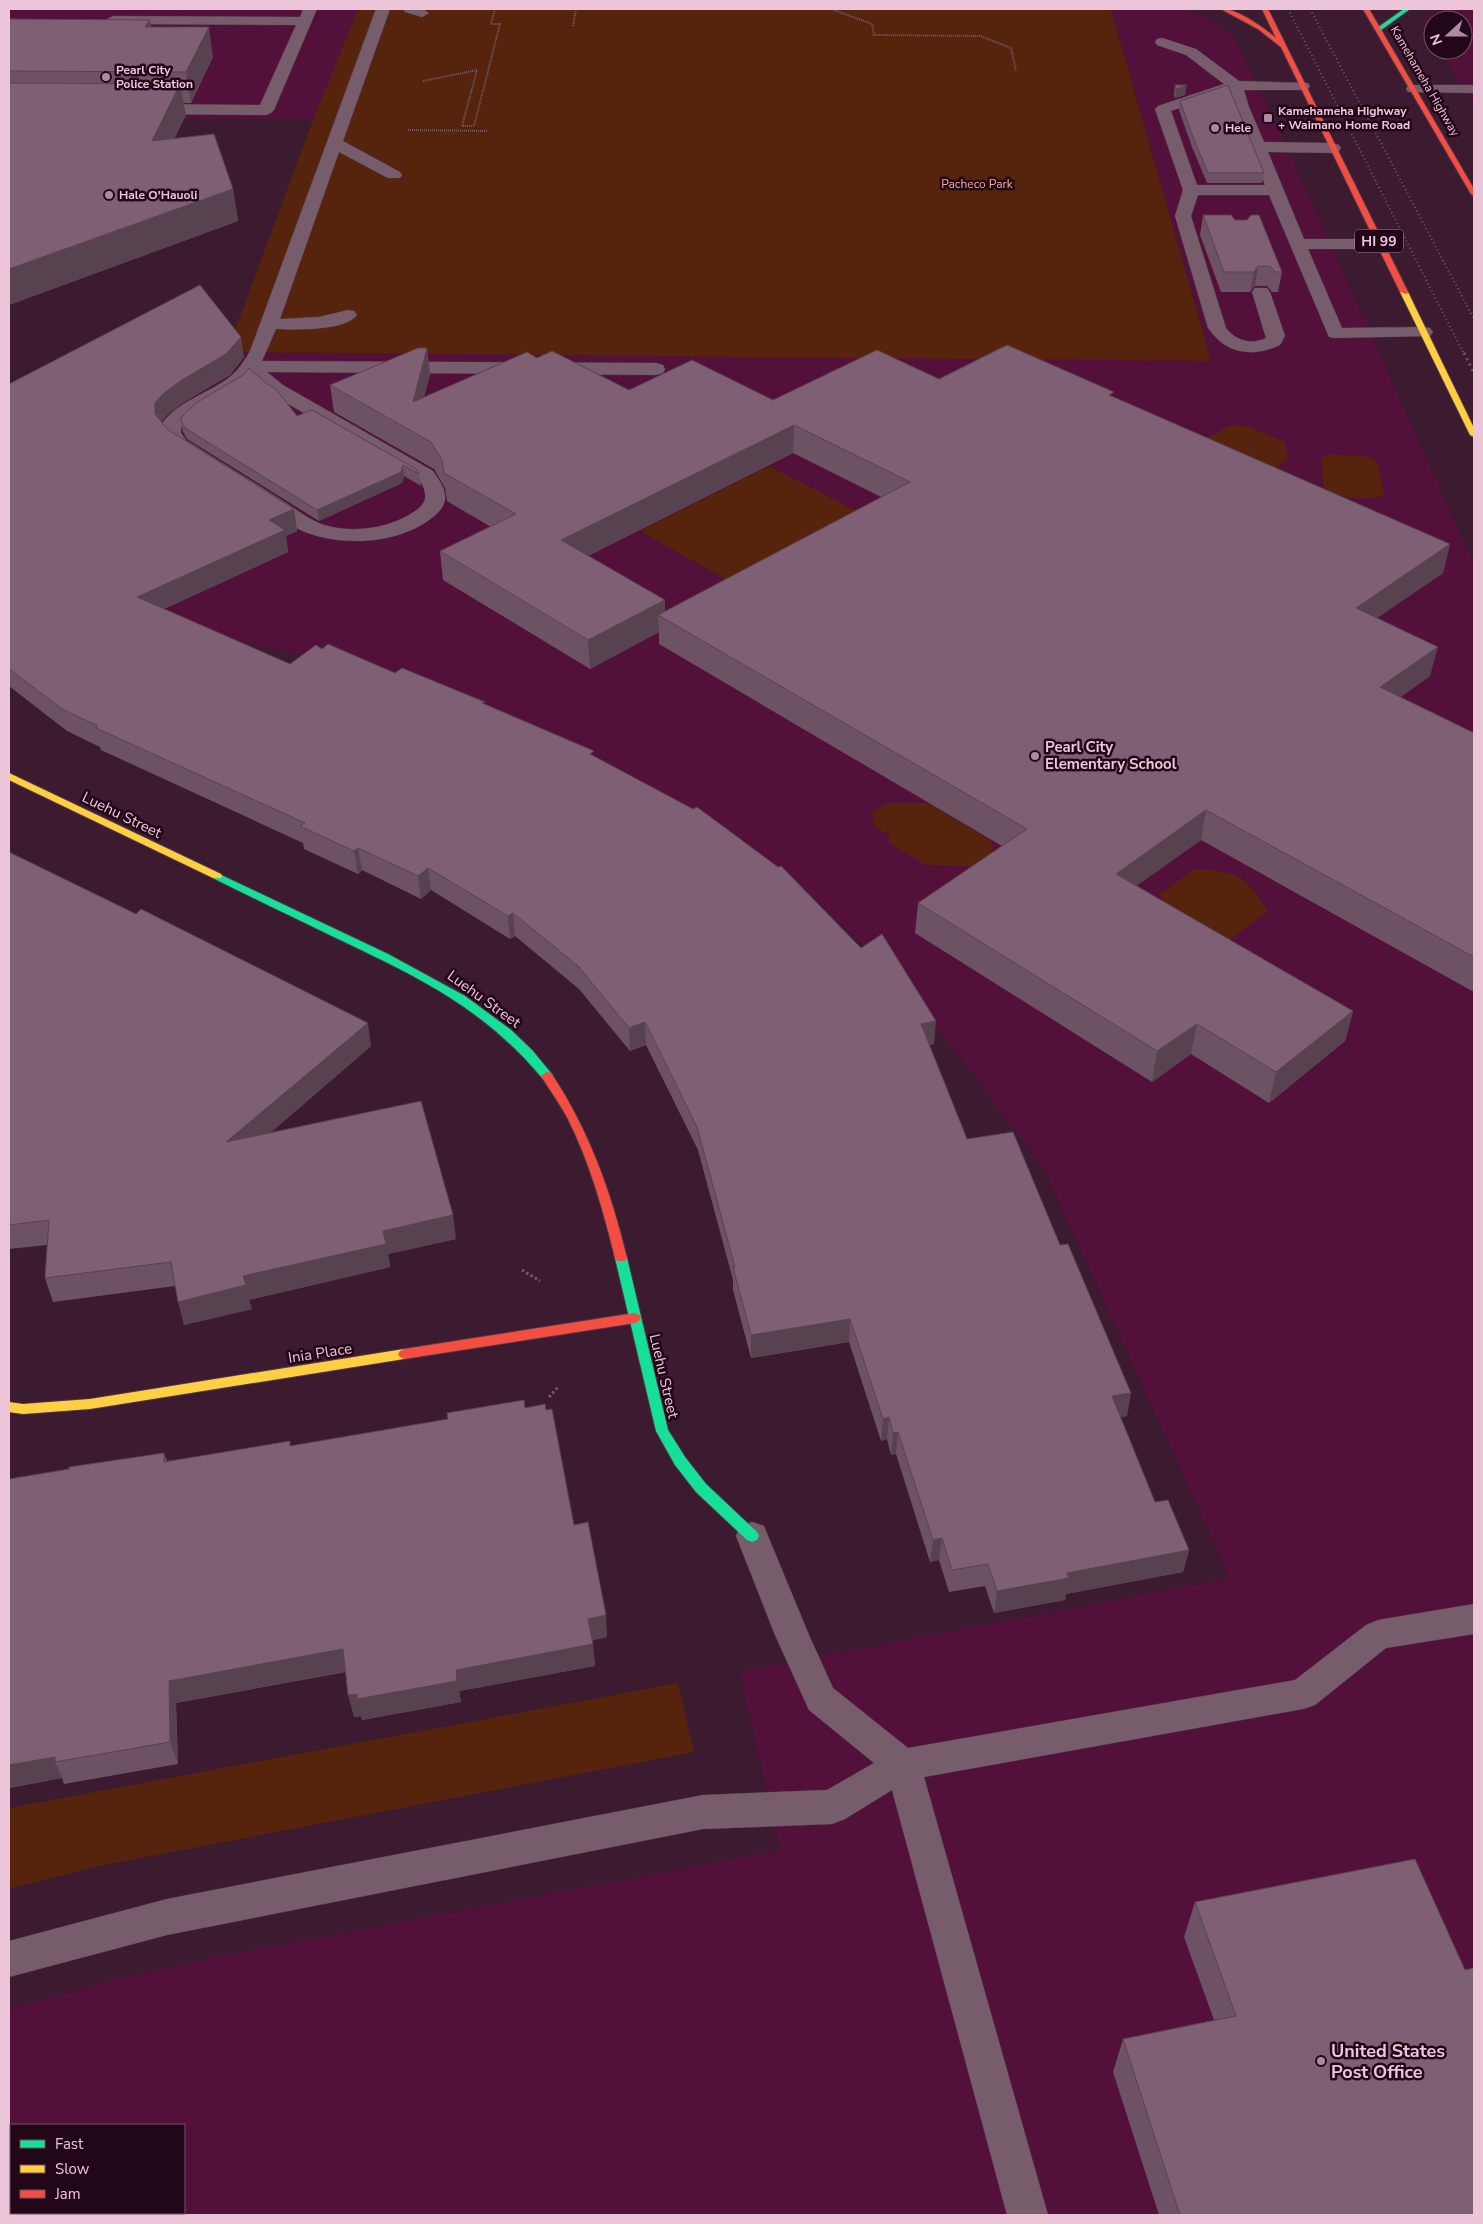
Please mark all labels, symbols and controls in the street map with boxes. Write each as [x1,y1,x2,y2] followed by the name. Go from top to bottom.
[1423,10,1473,60] north arrow
[1387,23,1464,140] street label: Kamehameha Highway
[1426,31,1447,48] text: N
[116,62,193,92] place label: Pearl City Police Station
[100,71,112,83] marker: Pearl City Police Station
[1278,103,1410,133] place label: Kamehameha Highway + Waimano Home Road
[1262,112,1274,124] marker: Kamehameha Highway + Waimano Home Road
[1225,120,1252,136] place label: Hele
[1209,122,1221,134] marker: Hele
[941,176,1014,192] park label: Pacheco Park
[119,187,197,203] place label: Hale O'Hauoli
[103,189,115,201] marker: Hale O'Hauoli
[1355,230,1403,252] road number: HI 99
[1045,737,1177,774] place label: Pearl City Elementary School
[1029,750,1041,762] marker: Pearl City Elementary School
[79,787,166,843] street label: Luehu Street
[443,966,525,1033] street label: Luehu Street
[645,1332,684,1421] street label: Luehu Street
[287,1338,353,1368] street label: Inia Place
[1331,2039,1445,2084] place label: United States Post Office
[1315,2055,1327,2067] marker: United States Post Office
[10,2124,185,2214] legend
[55,2134,84,2154] text: Fast
[55,2159,90,2179] text: Slow
[54,2184,81,2204] text: Jam

